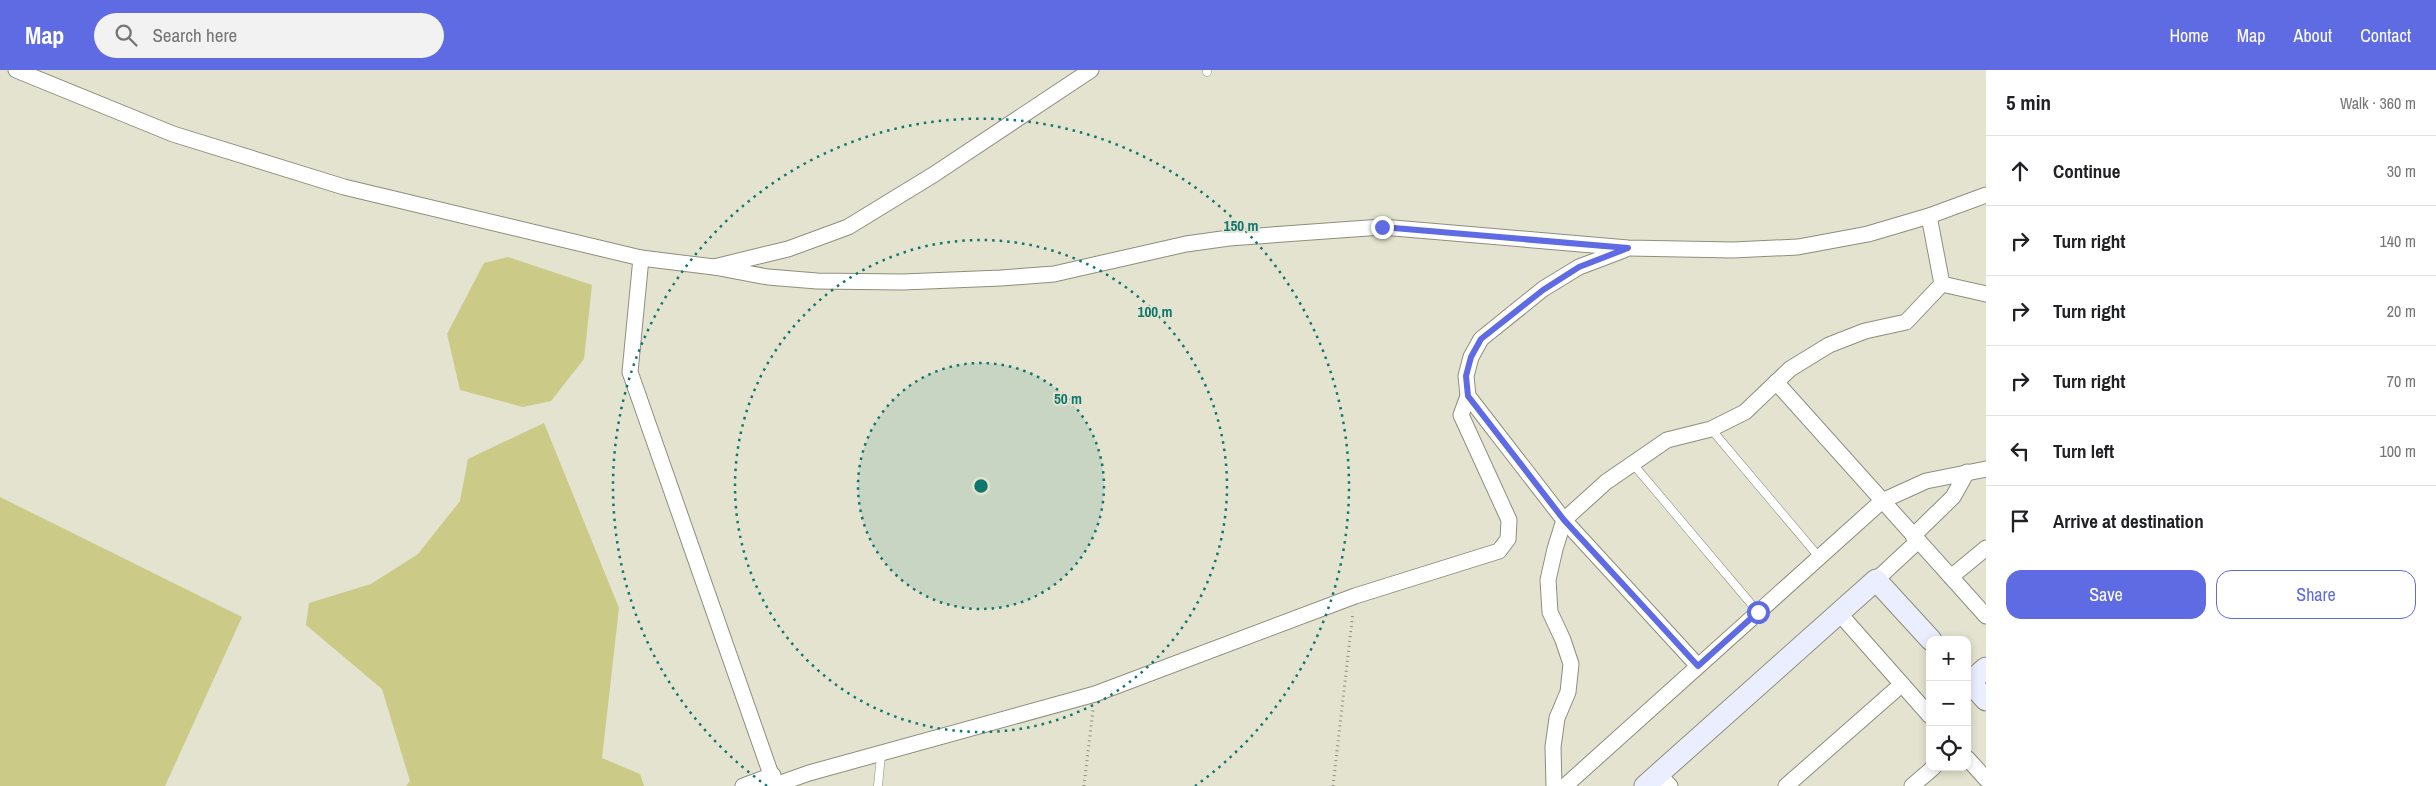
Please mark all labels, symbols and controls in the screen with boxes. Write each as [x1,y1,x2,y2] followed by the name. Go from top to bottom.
[94,13,444,58] search box
[25,19,64,51] text: Map
[112,21,140,49] icon: search
[152,22,237,48] text: Search here
[2169,23,2209,48] text: Home
[2237,23,2266,48] text: Map
[2294,23,2332,48] text: About
[2360,23,2411,48] text: Contact
[2006,88,2051,117] text: 5 min
[2340,92,2416,114] text: Walk · 360 m
[2006,157,2034,185] icon: ahead
[2053,158,2121,184] text: Continue
[2387,160,2416,182] text: 30 m
[1224,215,1258,236] text: 150 m
[1371,216,1394,239] route end
[2006,227,2034,255] icon: right
[2053,228,2125,254] text: Turn right
[2380,230,2416,252] text: 140 m
[2006,297,2034,325] icon: right
[2053,298,2125,324] text: Turn right
[2387,300,2416,322] text: 20 m
[1138,301,1172,322] text: 100 m
[2006,367,2034,395] icon: right
[2053,368,2125,394] text: Turn right
[2387,370,2416,392] text: 70 m
[1054,388,1082,409] text: 50 m
[2006,437,2034,465] icon: left
[2053,438,2114,464] text: Turn left
[2380,440,2416,462] text: 100 m
[972,477,990,495] centre of rings
[2006,507,2034,535] icon: arrive
[2053,508,2204,534] text: Arrive at destination
[2006,570,2206,619] button: Save
[2216,570,2416,619] button: Share
[1747,601,1770,624] route start
[1926,636,1971,771] map controls
[1926,636,1971,681] button: +
[1926,681,1971,726] button: −
[1926,726,1971,771] button: locate

